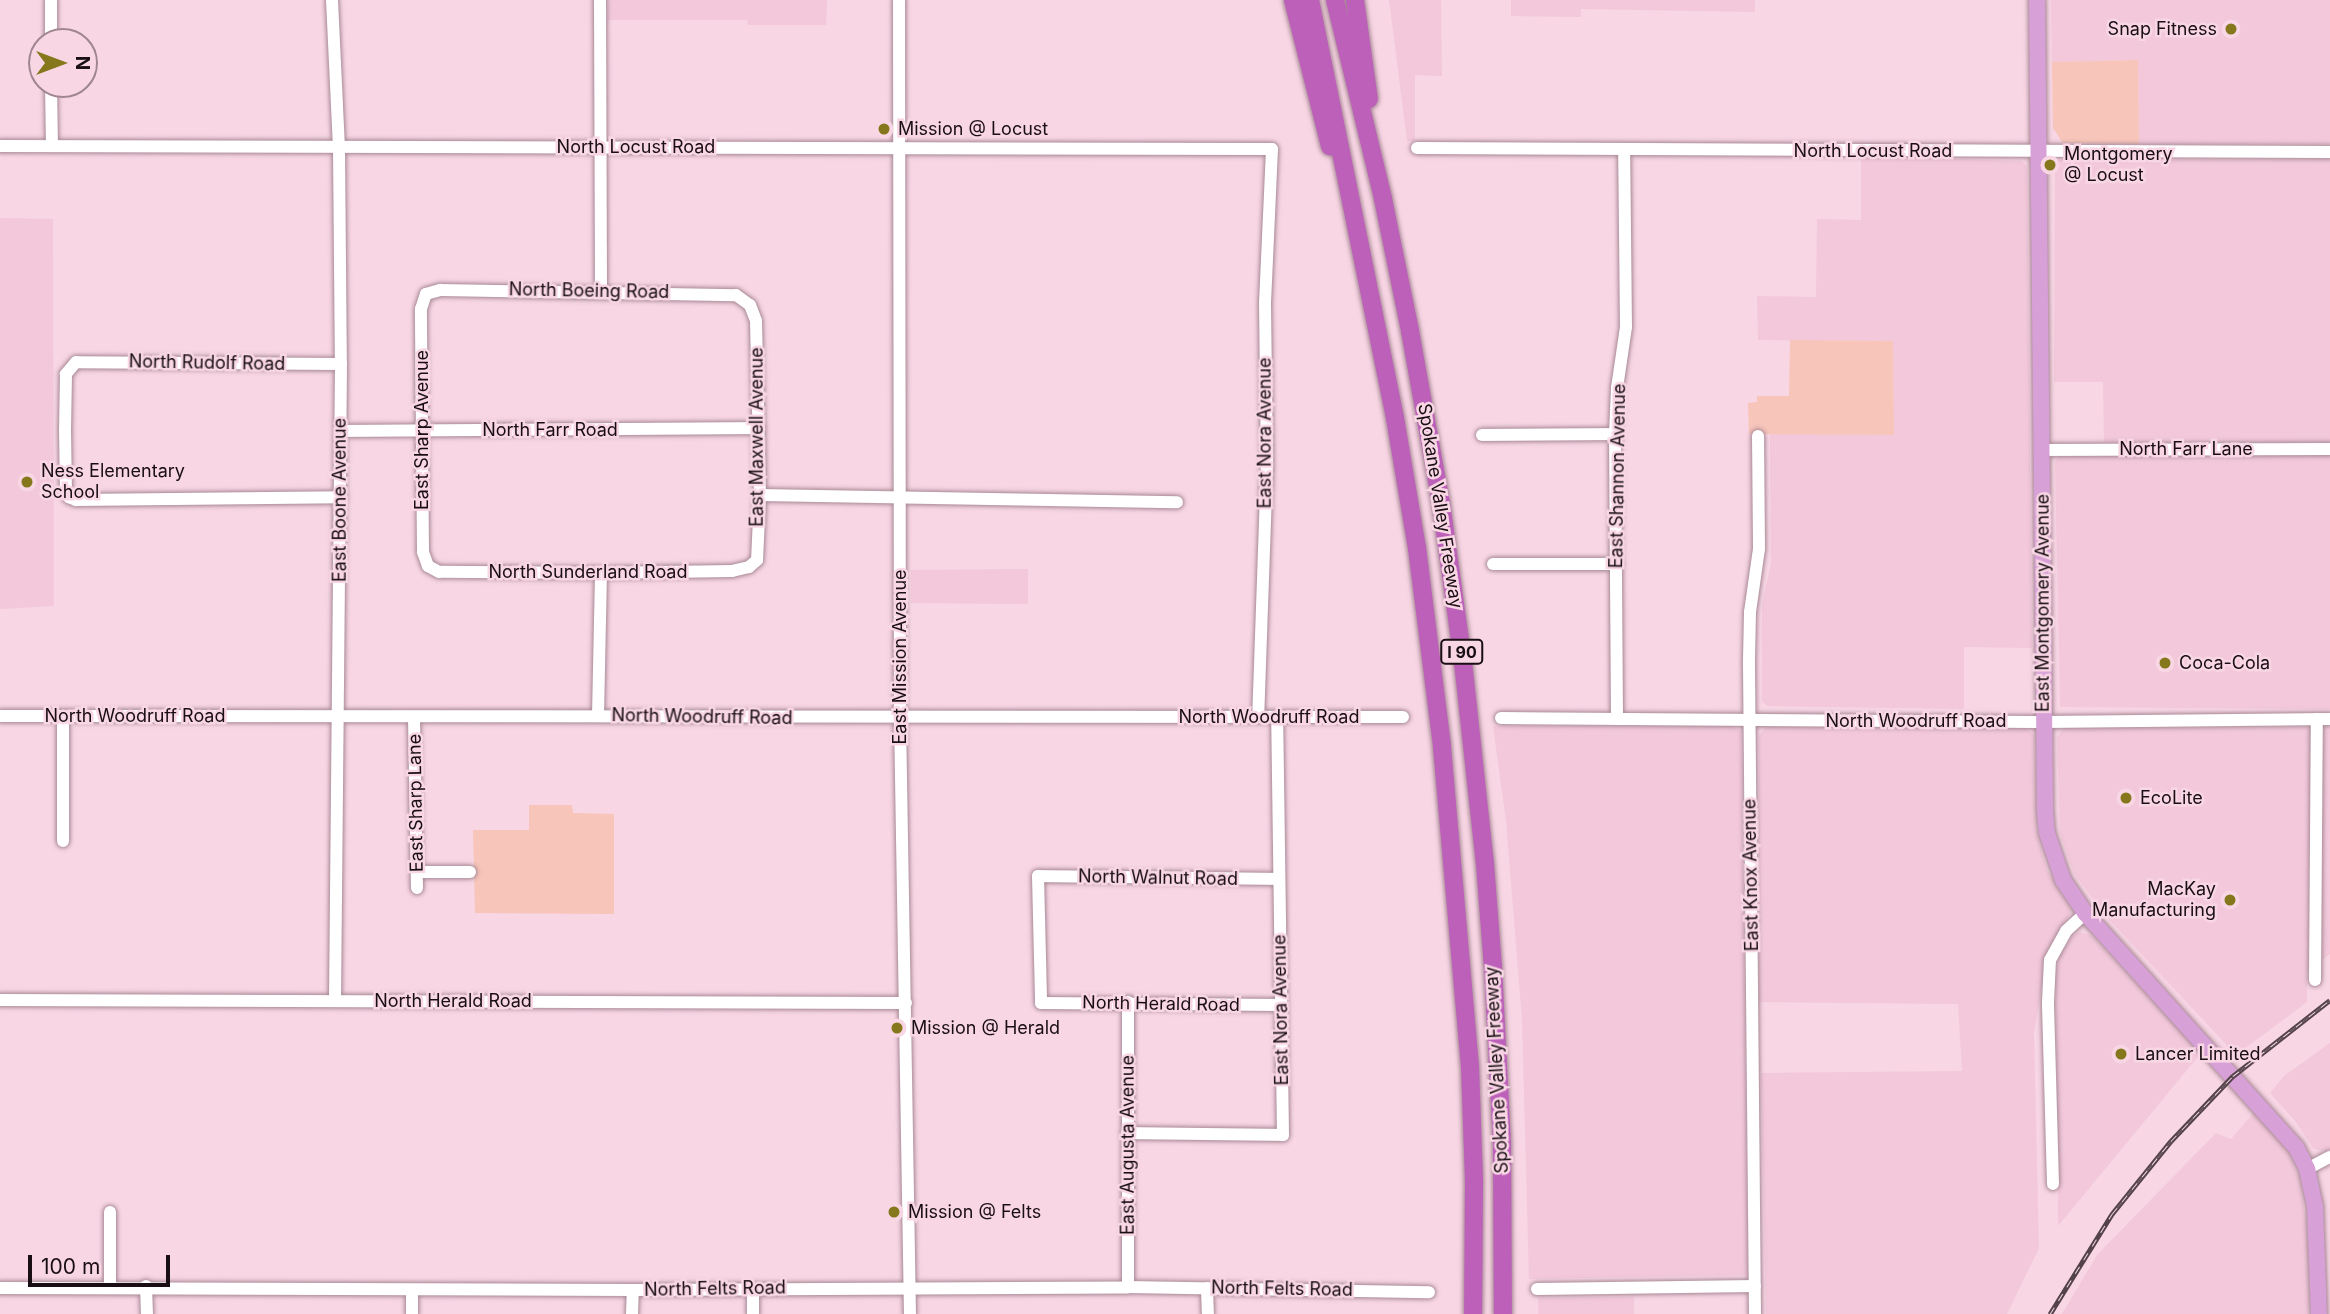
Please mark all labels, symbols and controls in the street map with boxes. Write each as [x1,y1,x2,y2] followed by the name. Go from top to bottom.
[2108,18,2217,40] place label: Snap Fitness
[2223,21,2239,37] marker: Snap Fitness
[28,28,98,98] north arrow
[71,56,94,70] text: N
[898,118,1048,140] place label: Mission @ Locust
[876,121,892,137] marker: Mission @ Locust
[557,136,715,158] street label: North Locust Road
[1794,140,1952,162] street label: North Locust Road
[2064,144,2173,186] place label: Montgomery @ Locust
[2042,157,2058,173] marker: Montgomery @ Locust
[509,279,669,303] street label: North Boeing Road
[746,347,768,527] street label: East Maxwell Avenue
[411,350,433,510] street label: East Sharp Avenue
[129,351,285,375] street label: North Rudolf Road
[1254,358,1276,508] street label: East Nora Avenue
[1606,383,1630,569] street label: East Shannon Avenue
[1413,402,1467,610] street label: Spokane Valley Freeway
[329,418,351,582] street label: East Boone Avenue
[482,419,618,441] street label: North Farr Road
[2119,438,2253,460] street label: North Farr Lane
[41,461,185,504] place label: Ness Elementary School
[19,474,35,490] marker: Ness Elementary School
[2032,494,2054,712] street label: East Montgomery Avenue
[488,561,688,583] street label: North Sunderland Road
[889,569,911,745] street label: East Mission Avenue
[1439,639,1485,664] road number: I 90
[2179,652,2270,674] place label: Coca-Cola
[2157,655,2173,671] marker: Coca-Cola
[45,705,225,727] street label: North Woodruff Road
[611,705,793,729] street label: North Woodruff Road
[1179,706,1359,728] street label: North Woodruff Road
[1826,710,2006,732] street label: North Woodruff Road
[404,734,428,872] street label: East Sharp Lane
[2140,787,2203,809] place label: EcoLite
[2118,790,2134,806] marker: EcoLite
[1739,799,1763,951] street label: East Knox Avenue
[1078,866,1238,890] street label: North Walnut Road
[2092,879,2216,922] place label: MacKay Manufacturing
[2222,892,2238,908] marker: MacKay Manufacturing
[1269,934,1293,1086] street label: East Nora Avenue
[1481,966,1513,1174] street label: Spokane Valley Freeway
[374,990,532,1012] street label: North Herald Road
[1082,992,1240,1016] street label: North Herald Road
[911,1017,1060,1039] place label: Mission @ Herald
[889,1020,905,1036] marker: Mission @ Herald
[2135,1043,2260,1065] place label: Lancer Limited
[2113,1046,2129,1062] marker: Lancer Limited
[1117,1055,1139,1235] street label: East Augusta Avenue
[908,1201,1041,1223] place label: Mission @ Felts
[886,1204,902,1220] marker: Mission @ Felts
[32,1240,173,1284] scale bar
[41,1254,100,1279] text: 100 m
[644,1277,786,1301] street label: North Felts Road
[1211,1277,1353,1301] street label: North Felts Road

